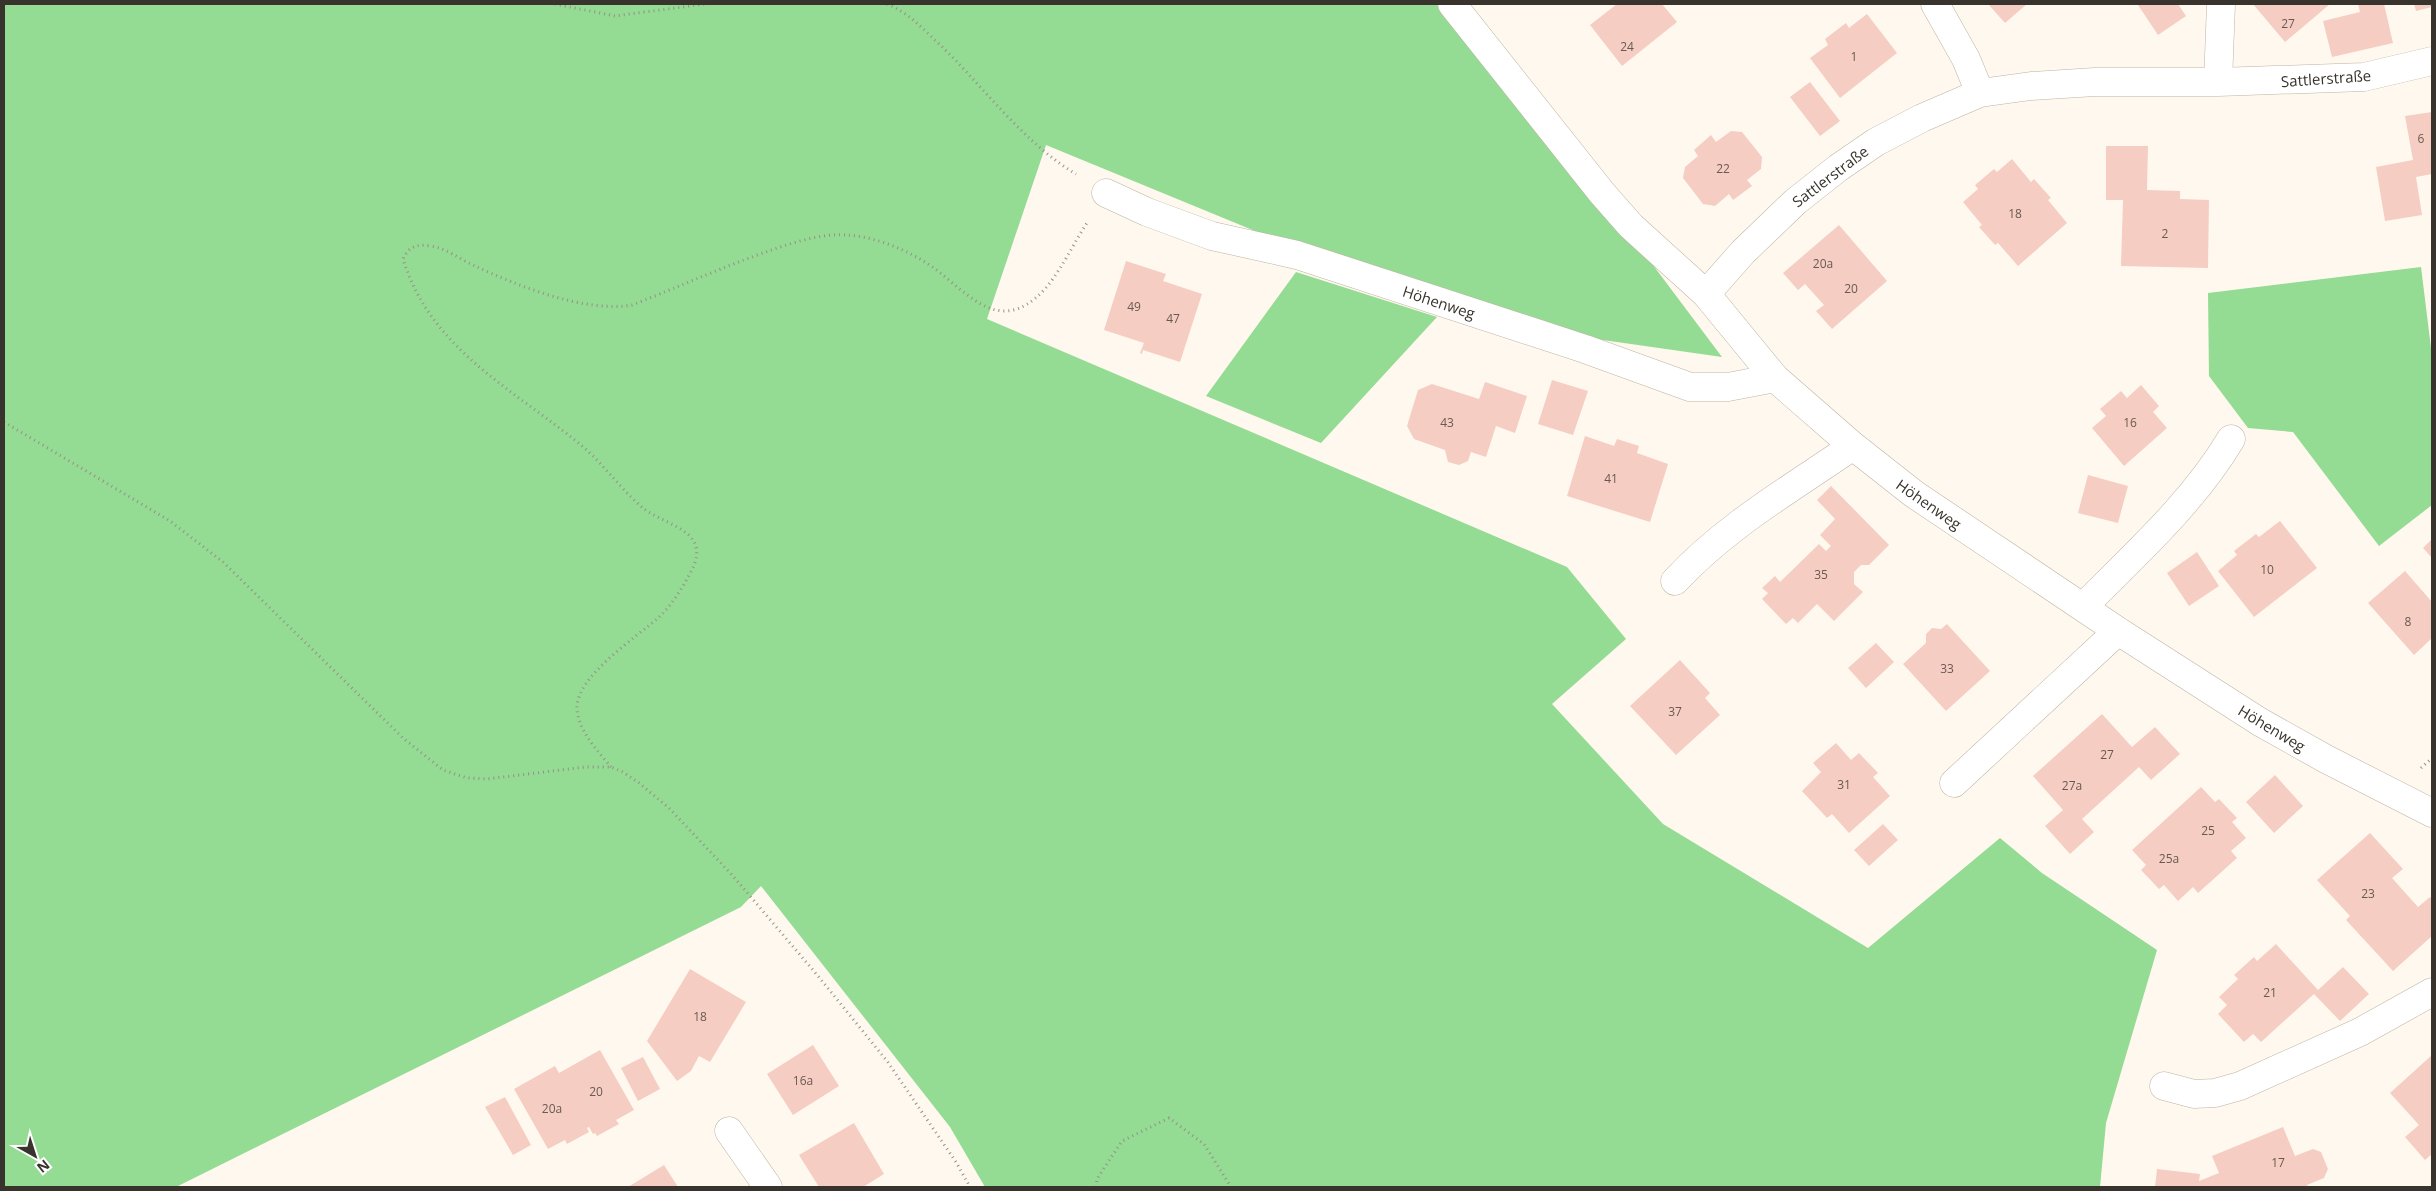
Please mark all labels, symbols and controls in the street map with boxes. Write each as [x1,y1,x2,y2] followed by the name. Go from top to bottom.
[2281,15,2295,32] house number: 27
[1620,38,1634,55] house number: 24
[1851,48,1857,65] house number: 1
[2280,65,2372,91] street label: Sattlerstraße
[2418,130,2425,147] house number: 6
[1788,141,1872,211] street label: Sattlerstraße
[1716,160,1730,177] house number: 22
[2008,205,2022,222] house number: 18
[2162,225,2169,242] house number: 2
[1813,255,1833,272] house number: 20a
[1844,280,1858,297] house number: 20
[1400,281,1478,323] street label: Höhenweg
[1127,298,1141,315] house number: 49
[1166,310,1180,327] house number: 47
[1440,414,1454,431] house number: 43
[2123,414,2137,431] house number: 16
[1604,470,1618,487] house number: 41
[1893,474,1965,534] street label: Höhenweg
[2260,561,2274,578] house number: 10
[1814,566,1828,583] house number: 35
[2405,613,2412,630] house number: 8
[1940,660,1954,677] house number: 33
[2235,700,2309,756] street label: Höhenweg
[1668,703,1682,720] house number: 37
[2100,746,2114,763] house number: 27
[1837,776,1851,793] house number: 31
[2062,777,2082,794] house number: 27a
[2201,822,2215,839] house number: 25
[2159,850,2179,867] house number: 25a
[2361,885,2375,902] house number: 23
[2263,984,2277,1001] house number: 21
[693,1008,707,1025] house number: 18
[793,1072,813,1089] house number: 16a
[589,1083,603,1100] house number: 20
[542,1100,562,1117] house number: 20a
[10,1131,60,1181] north arrow
[2271,1154,2285,1171] house number: 17
[33,1156,54,1177] text: N

